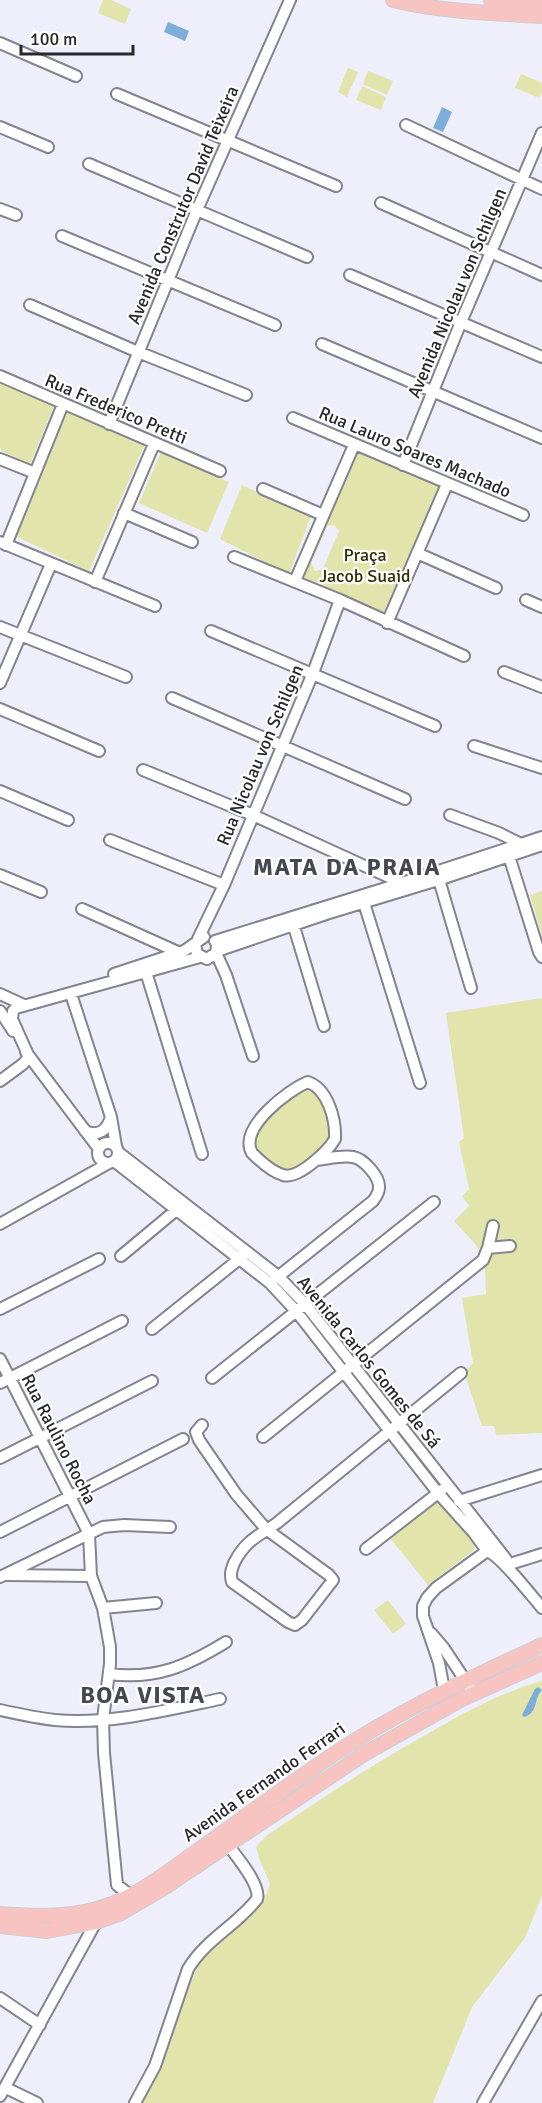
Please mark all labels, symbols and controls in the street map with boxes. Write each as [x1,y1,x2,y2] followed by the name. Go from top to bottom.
[21,18,134,56] scale bar
[30,28,77,50] text: 100 m
[123,82,243,328] street label: Avenida Construtor David Teixeira
[403,185,511,401] street label: Avenida Nicolau von Schilgen
[41,369,191,449] street label: Rua Frederico Pretti
[316,402,514,502] street label: Rua Lauro Soares Machado
[319,544,411,587] park label: Praça Jacob Suaid
[212,661,308,849] street label: Rua Nicolau von Schilgen
[253,852,441,882] district label: MATA DA PRAIA
[293,1271,445,1453] street label: Avenida Carlos Gomes de Sá
[17,1370,101,1508] street label: Rua Raulino Rocha
[80,1680,206,1710] district label: BOA VISTA
[179,1718,349,1846] street label: Avenida Fernando Ferrari

